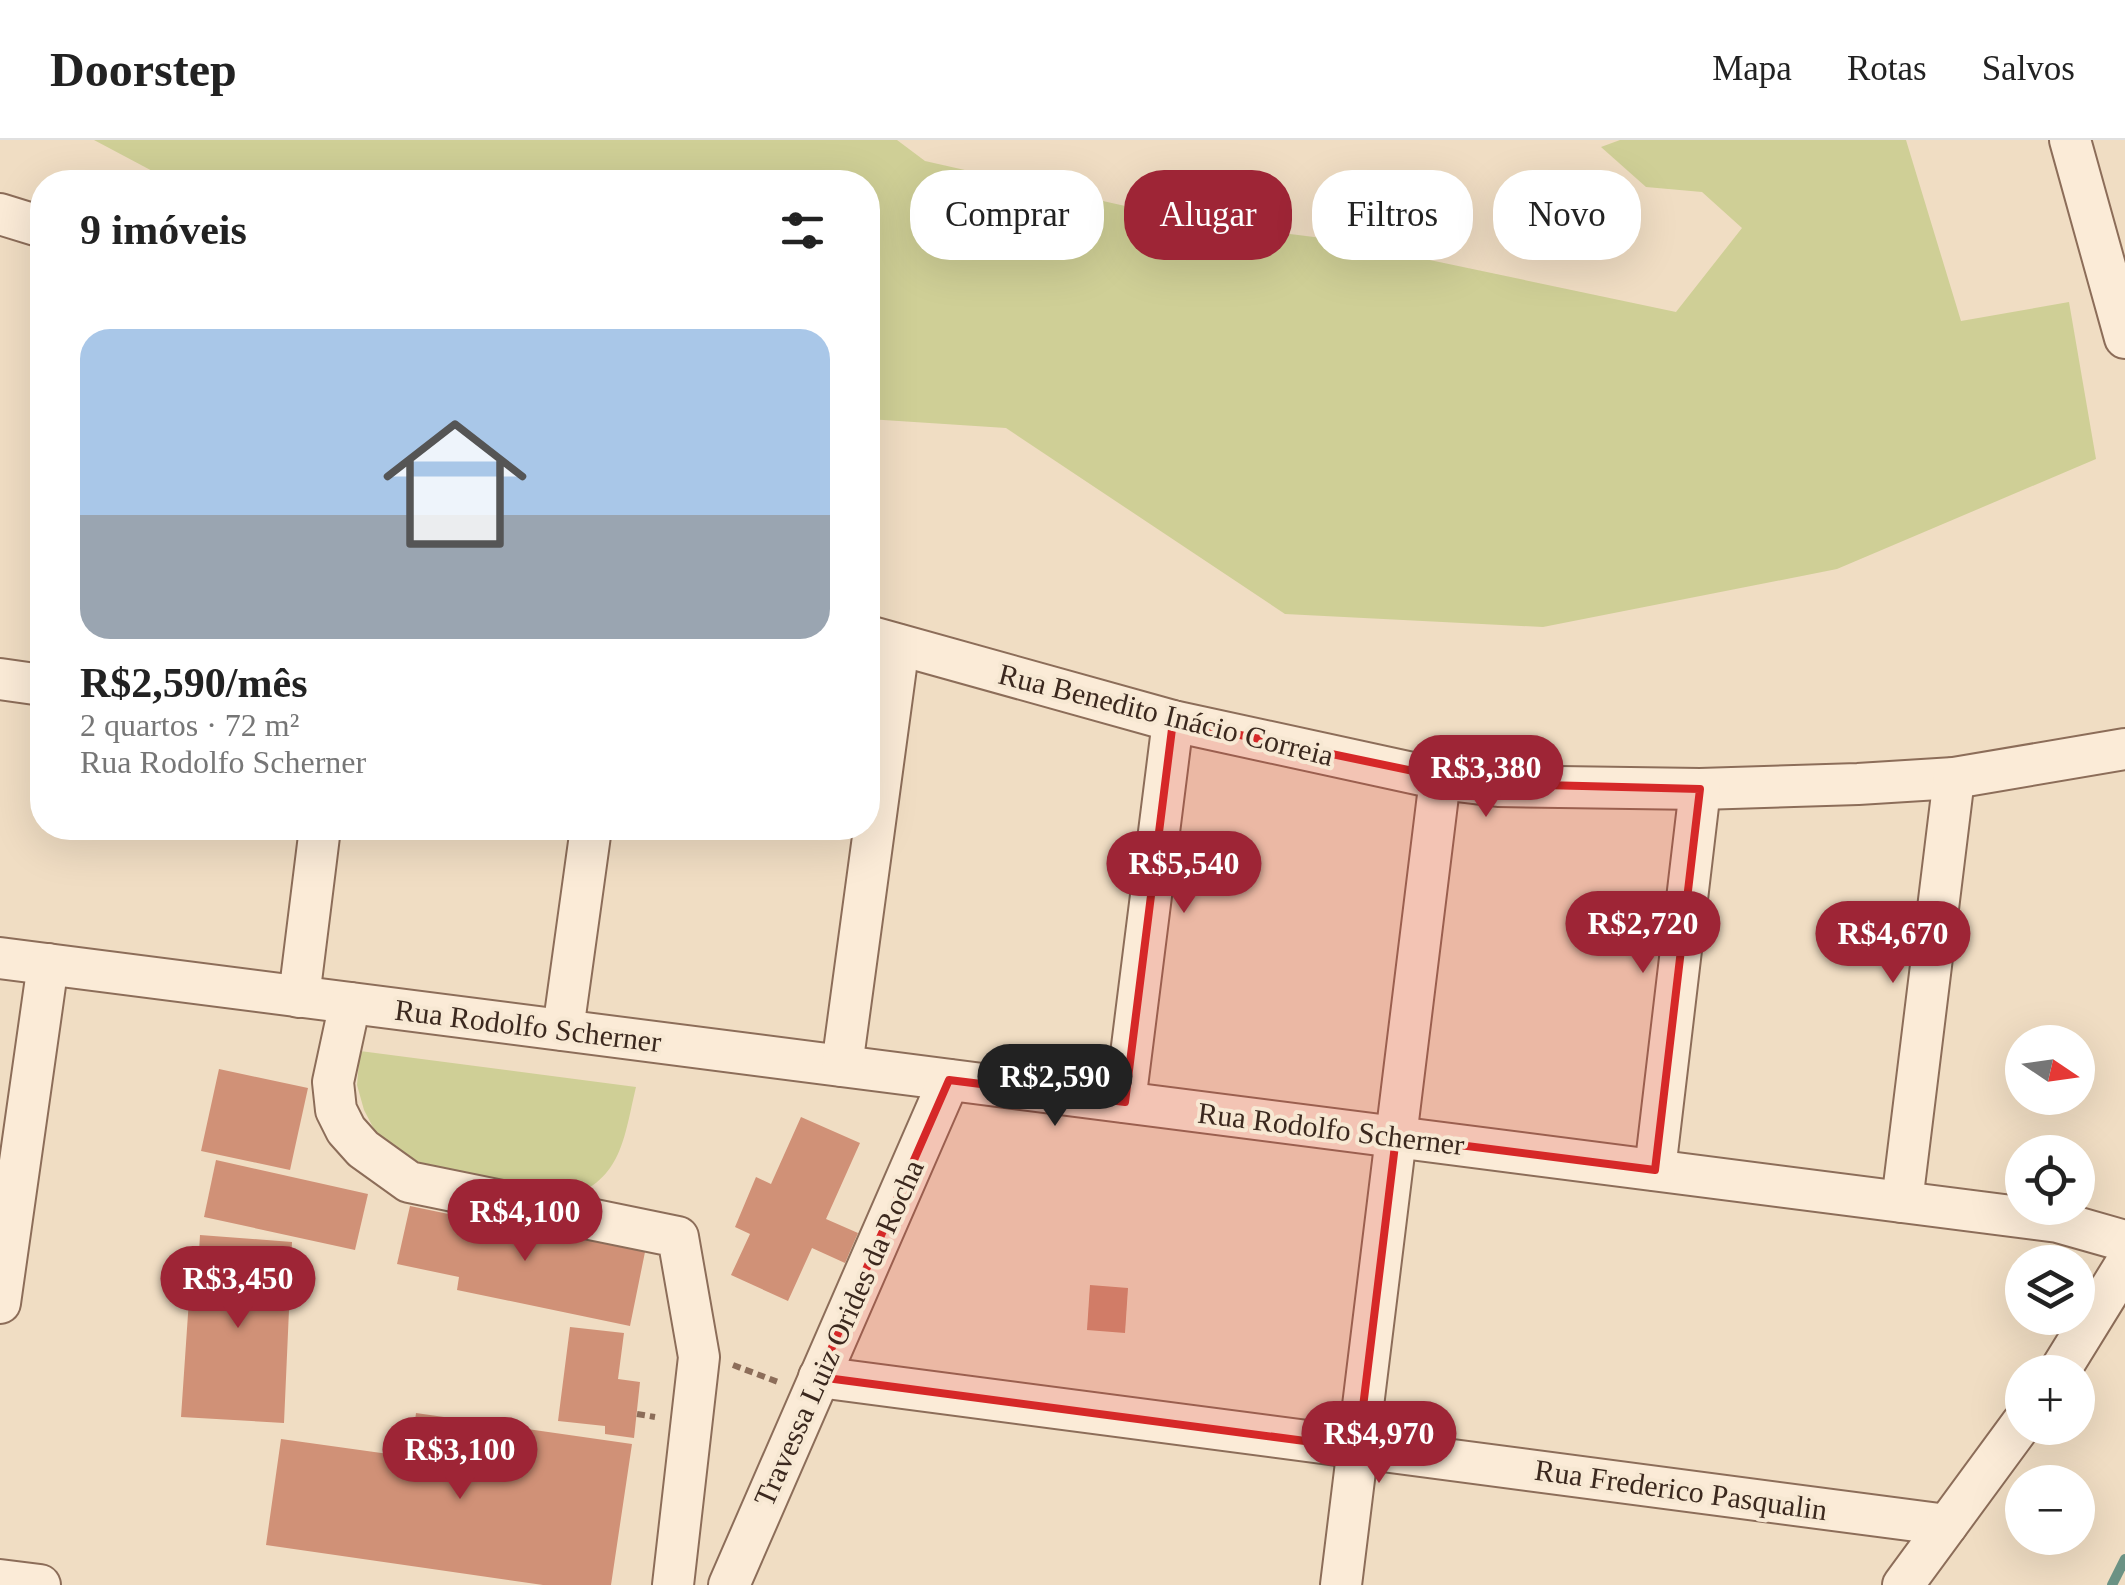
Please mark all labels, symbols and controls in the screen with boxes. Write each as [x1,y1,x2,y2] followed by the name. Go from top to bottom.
[50,43,237,96] text: Doorstep
[1712,49,1792,88] text: Mapa
[1847,49,1927,88] text: Rotas
[1982,49,2075,88] text: Salvos
[910,170,1104,260] chip: Comprar
[1124,170,1292,260] chip: Alugar
[1312,170,1473,260] chip: Filtros
[1493,170,1641,260] chip: Novo
[775,203,830,258] icon: filters
[80,207,247,253] text: 9 imóveis
[365,394,545,574] icon: home
[995,657,1337,772] street label: Rua Benedito Inácio Correia
[80,660,307,706] text: R$2,590/mês
[80,707,299,743] text: 2 quartos · 72 m²
[1394,735,1578,820] pin: R$3,380
[80,744,366,780] text: Rua Rodolfo Scherner
[1430,749,1542,785] text: R$3,380
[1092,831,1276,916] pin: R$5,540
[1128,845,1240,881] text: R$5,540
[1551,891,1735,976] pin: R$2,720
[1801,901,1985,986] pin: R$4,670
[1587,905,1699,941] text: R$2,720
[1837,915,1949,951] text: R$4,670
[393,993,663,1058] street label: Rua Rodolfo Scherner
[2005,1025,2095,1115] north arrow
[2005,1025,2095,1555] map controls
[963,1044,1147,1129] pin: R$2,590
[999,1058,1111,1094] text: R$2,590
[1196,1096,1466,1161] street label: Rua Rodolfo Scherner
[2005,1135,2095,1225] button: locate
[747,1155,930,1511] street label: Travessa Luiz Orides da Rocha
[433,1179,617,1264] pin: R$4,100
[469,1193,581,1229] text: R$4,100
[2005,1245,2095,1335] button: layers
[146,1246,330,1331] pin: R$3,450
[182,1260,294,1296] text: R$3,450
[2005,1355,2095,1445] button: +
[1287,1401,1471,1486] pin: R$4,970
[1323,1415,1435,1451] text: R$4,970
[368,1417,552,1502] pin: R$3,100
[404,1431,516,1467] text: R$3,100
[1533,1453,1829,1526] street label: Rua Frederico Pasqualin
[2005,1465,2095,1555] button: −

